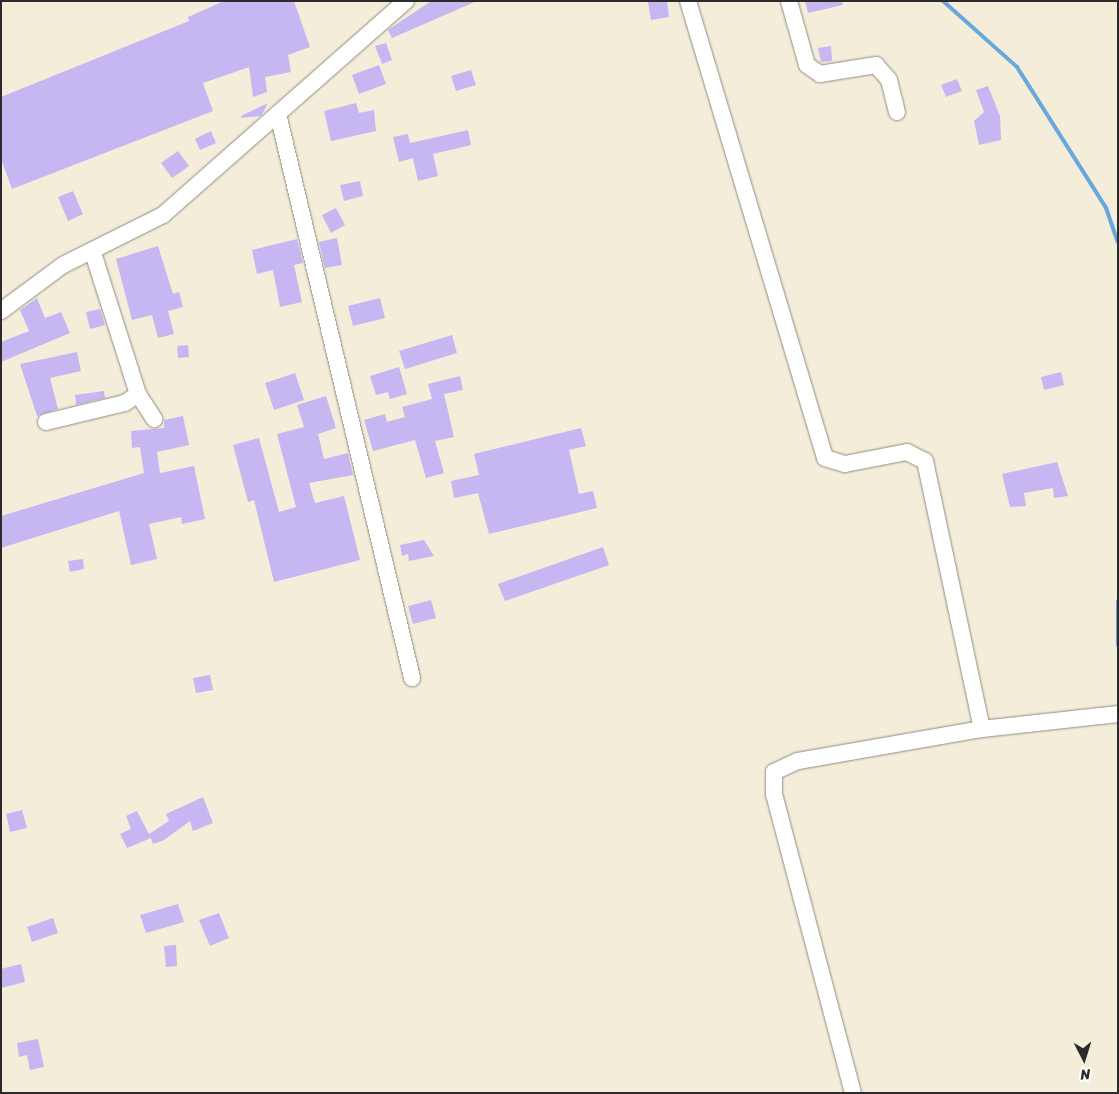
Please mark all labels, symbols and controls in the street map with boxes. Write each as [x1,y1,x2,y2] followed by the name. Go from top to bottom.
[1059,1034,1109,1084] north arrow
[1079,1062,1091,1087] text: N

